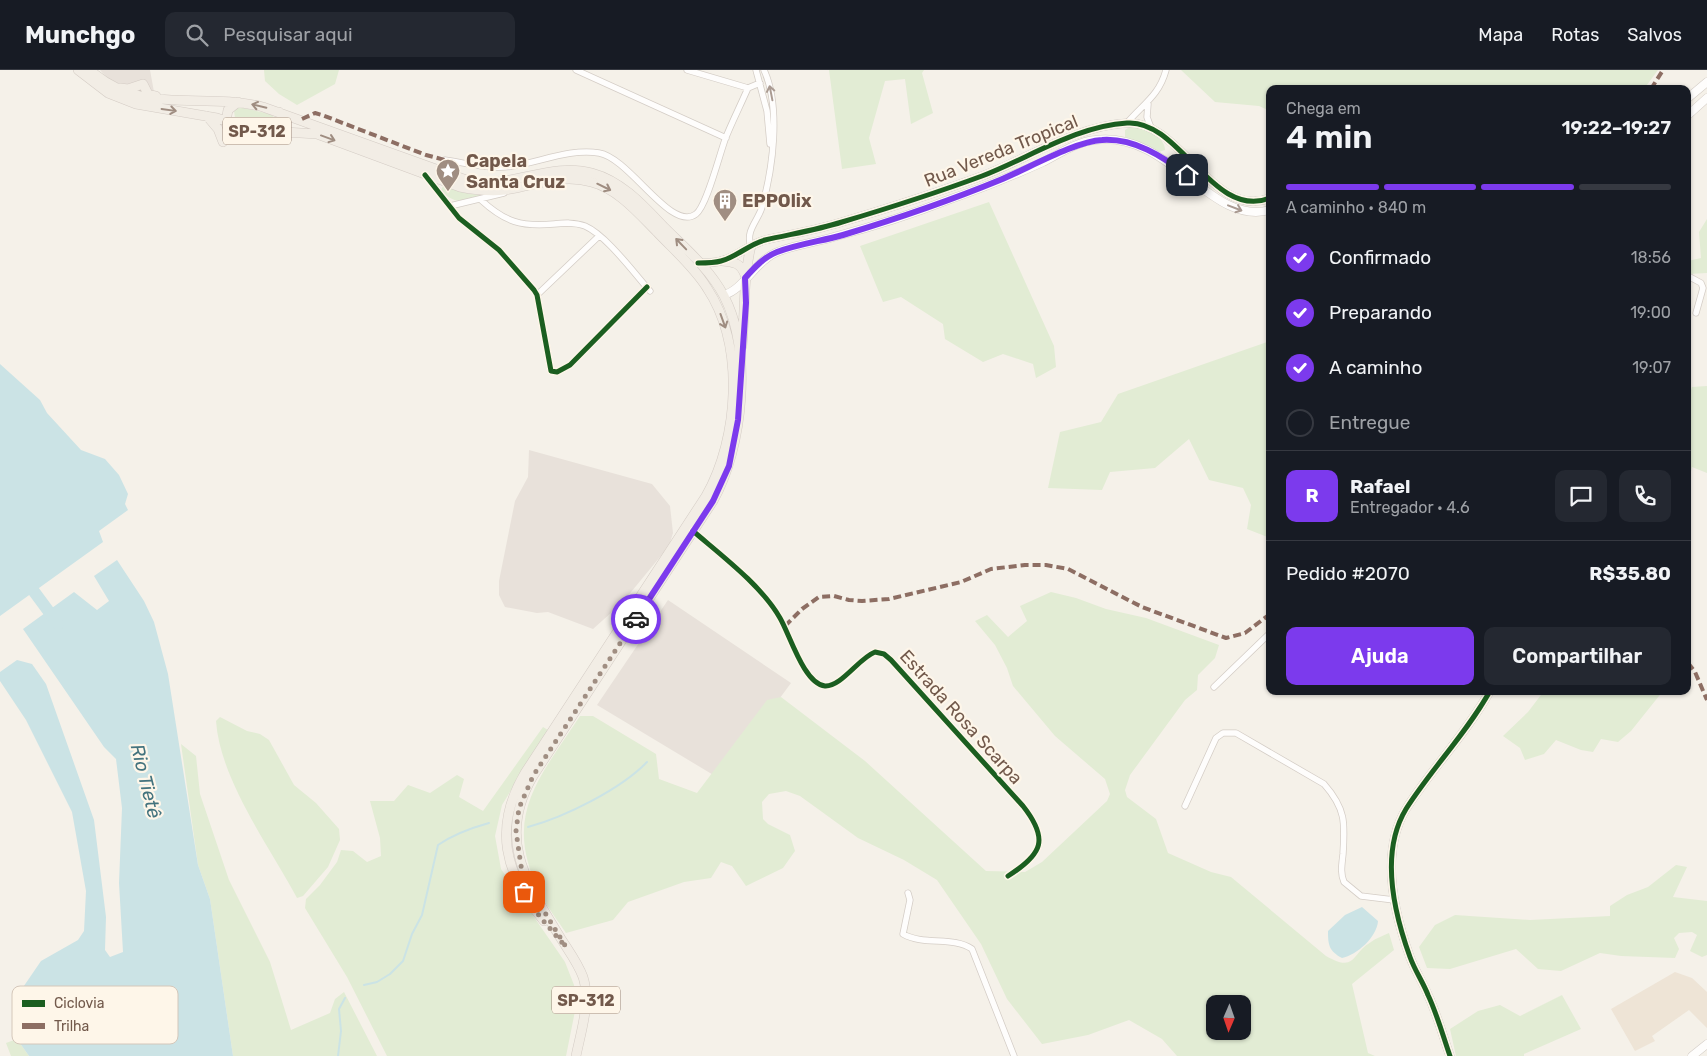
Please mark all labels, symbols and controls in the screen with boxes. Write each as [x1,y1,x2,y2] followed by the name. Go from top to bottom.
[165,12,515,57] search box
[25,21,135,49] text: Munchgo
[183,21,211,49] icon: search
[223,23,353,46] text: Pesquisar aqui
[1478,24,1523,46] text: Mapa
[1551,24,1599,46] text: Rotas
[1627,24,1682,46] text: Salvos
[766,85,775,101] one-way arrow
[1286,99,1361,118] text: Chega em
[251,101,267,110] one-way arrow
[161,105,177,115] one-way arrow
[921,110,1081,192] street label: Rua Vereda Tropical
[1561,116,1671,139] text: 19:22–19:27
[223,118,291,144] road number: SP-312
[1286,118,1373,156] text: 4 min
[319,134,335,143] one-way arrow
[466,150,565,193] place label: Capela Santa Cruz
[1166,154,1208,196] pin
[435,158,461,192] place icon: Capela Santa Cruz
[1173,161,1201,189] icon: home
[596,183,611,192] one-way arrow
[712,188,738,222] building icon: EPPOlix
[742,190,812,212] place label: EPPOlix
[1286,198,1426,217] text: A caminho · 840 m
[1227,204,1242,213] one-way arrow
[675,238,687,251] one-way arrow
[1286,244,1314,272] icon: check
[1329,246,1431,269] text: Confirmado
[1631,248,1671,267] text: 18:56
[1286,299,1314,327] icon: check
[1329,301,1432,324] text: Preparando
[1630,303,1671,322] text: 19:00
[719,312,728,328] one-way arrow
[1286,354,1314,382] icon: check
[1329,356,1422,379] text: A caminho
[1632,358,1671,377] text: 19:07
[1329,411,1410,434] text: Entregue
[1555,470,1607,522] button: chat
[1619,470,1671,522] button: phone
[1350,475,1410,498] text: Rafael
[1305,484,1319,507] text: R
[1350,498,1470,517] text: Entregador · 4.6
[1286,562,1410,585] text: Pedido #2070
[1589,562,1671,585] text: R$35.80
[611,594,661,644] courier
[622,605,650,633] icon: car
[1286,627,1474,685] button: Ajuda
[1484,627,1671,685] button: Compartilhar
[895,645,1027,789] street label: Estrada Rosa Scarpa
[126,741,166,821] water label: Rio Tietê
[503,871,545,913] pin
[510,878,538,906] icon: bag
[12,986,178,1044] legend
[552,986,620,1014] road number: SP-312
[54,995,105,1012] text: Ciclovia
[1206,995,1251,1040] north arrow
[1206,995,1251,1040] map controls
[54,1018,89,1035] text: Trilha

